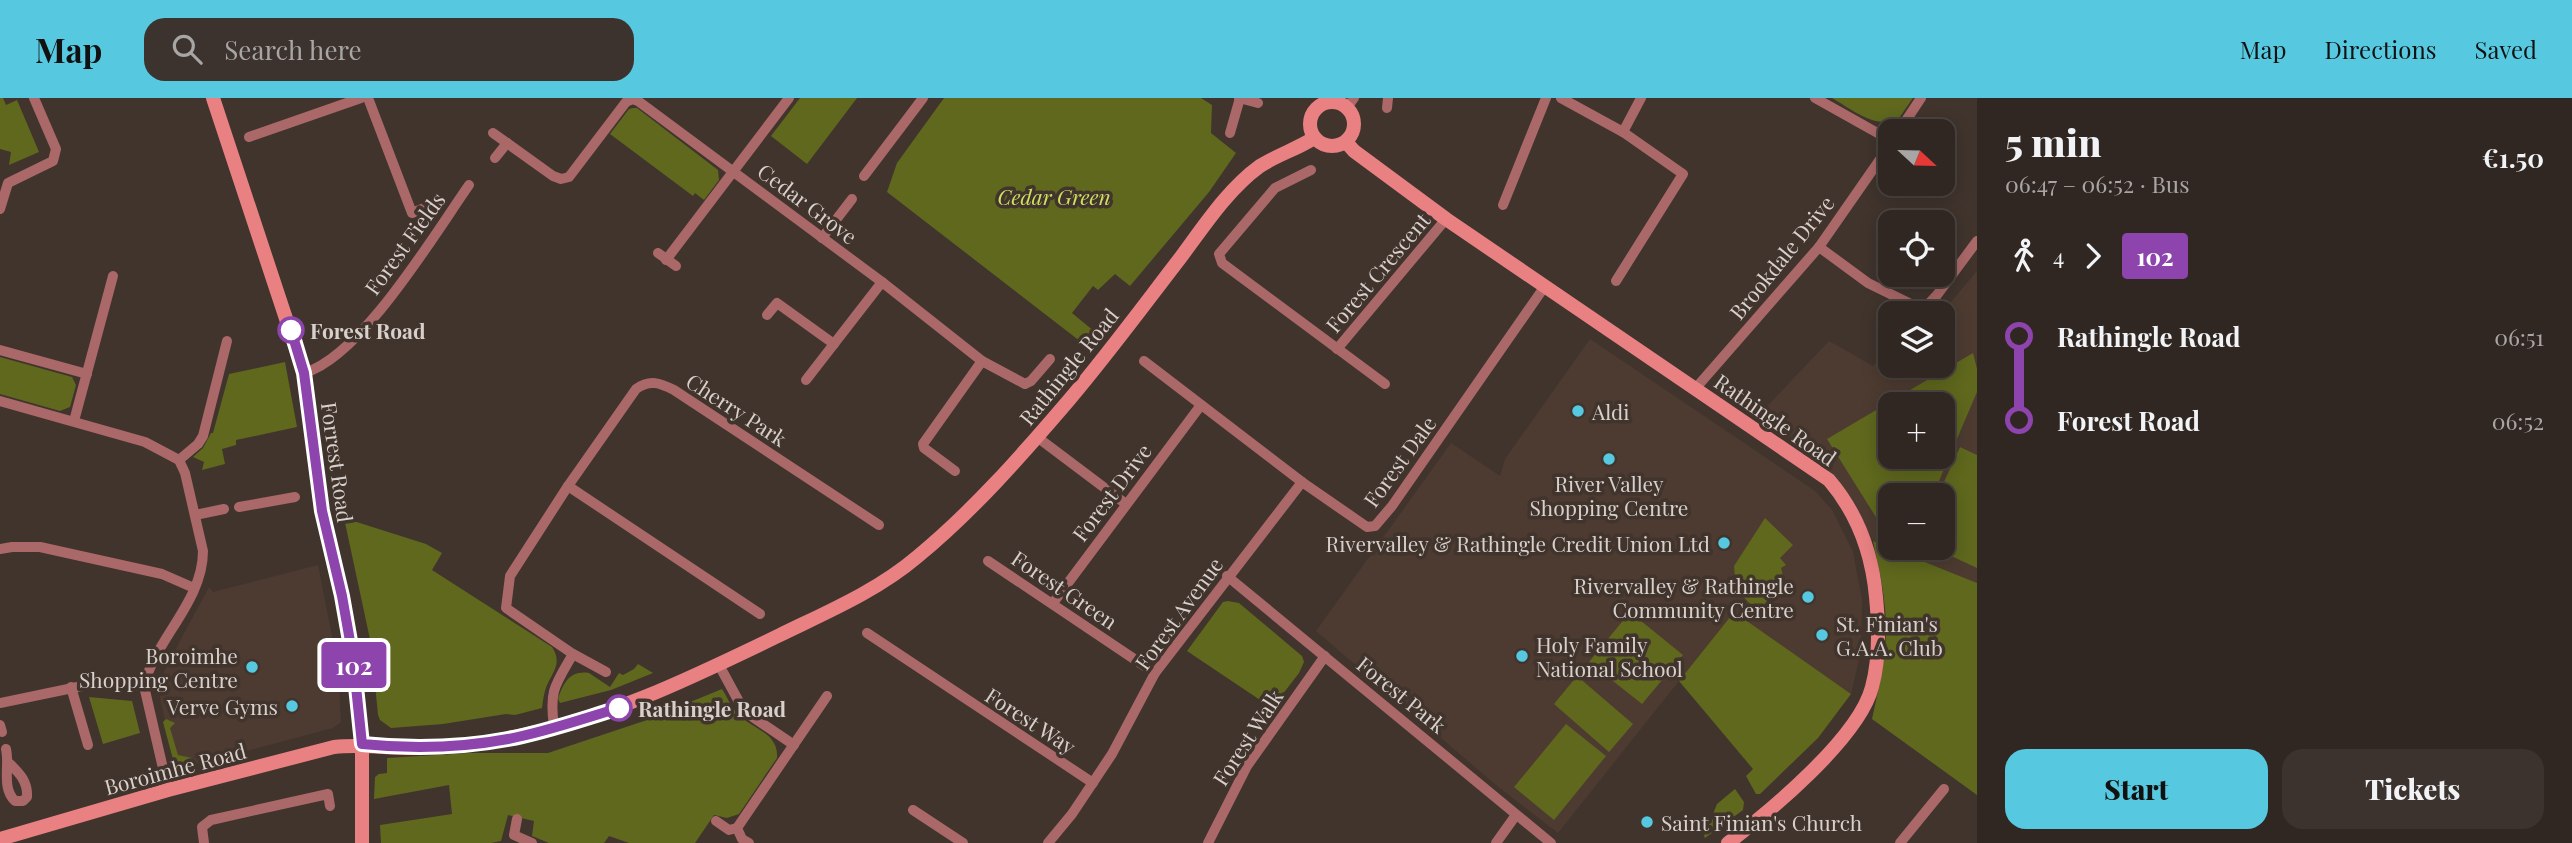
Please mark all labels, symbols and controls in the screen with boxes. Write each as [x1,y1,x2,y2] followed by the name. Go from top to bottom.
[144,18,634,81] search box
[35,27,102,71] text: Map
[168,30,206,68] icon: search
[224,32,362,67] text: Search here
[2240,33,2286,65] text: Map
[2324,33,2437,65] text: Directions
[2475,33,2537,65] text: Saved
[2005,116,2101,167] text: 5 min
[1878,119,1955,196] north arrow
[1878,119,1955,560] map controls
[2482,140,2544,175] text: €1.50
[753,156,863,250] street label: Cedar Grove
[2005,168,2189,199] text: 06:47 – 06:52 · Bus
[997,182,1111,210] park label: Cedar Green
[357,186,451,300] street label: Forest Fields
[1722,189,1840,325] street label: Brookdale Drive
[1319,206,1436,338] street label: Forest Crescent
[1878,210,1955,287] button: locate
[2005,237,2043,275] icon: walk
[2074,237,2112,275] icon: forward
[2053,240,2064,271] text: 4
[2136,240,2174,272] text: 102
[1878,301,1955,378] button: layers
[1012,302,1124,430] street label: Rathingle Road
[310,316,426,344] place label: Forest Road
[278,317,304,343] marker: Forest Road
[2057,319,2240,354] text: Rathingle Road
[2494,321,2544,352] text: 06:51
[681,366,793,452] street label: Cherry Park
[1709,367,1843,471] street label: Rathingle Road
[1878,392,1955,469] button: +
[1591,397,1629,425] place label: Aldi
[316,400,360,524] street label: Forrest Road
[1570,403,1586,419] marker: Aldi
[2057,403,2200,438] text: Forest Road
[2492,405,2544,436] text: 06:52
[1356,410,1442,512] street label: Forest Dale
[1065,437,1157,547] street label: Forest Drive
[1601,451,1617,467] marker: River Valley Shopping Centre
[1530,469,1689,521] place label: River Valley Shopping Centre
[1878,483,1955,560] button: −
[1326,529,1710,557] place label: Rivervalley & Rathingle Credit Union Ltd
[1716,535,1732,551] marker: Rivervalley & Rathingle Credit Union Ltd
[1007,543,1124,635] street label: Forest Green
[1128,551,1228,675] street label: Forest Avenue
[1573,571,1794,623] place label: Rivervalley & Rathingle Community Centre
[1800,589,1816,605] marker: Rivervalley & Rathingle Community Centre
[1836,609,1943,661] place label: St. Finian's G.A.A. Club
[1814,627,1830,643] marker: St. Finian's G.A.A. Club
[1536,630,1683,682] place label: Holy Family National School
[79,641,238,693] place label: Boroimhe Shopping Centre
[314,642,394,688] line badge: 102
[1514,648,1530,664] marker: Holy Family National School
[335,649,373,681] text: 102
[1352,649,1453,739] street label: Forest Park
[244,659,260,675] marker: Boroimhe Shopping Centre
[980,680,1082,760] street label: Forest Way
[1205,683,1289,791] street label: Forest Walk
[166,692,278,720] place label: Verve Gyms
[638,694,787,722] place label: Rathingle Road
[606,695,632,721] marker: Rathingle Road
[284,698,300,714] marker: Verve Gyms
[101,736,249,800] street label: Boroimhe Road
[2005,749,2268,829] button: Start
[2282,749,2544,829] button: Tickets
[1661,808,1863,836] place label: Saint Finian's Church
[1639,814,1655,830] marker: Saint Finian's Church

